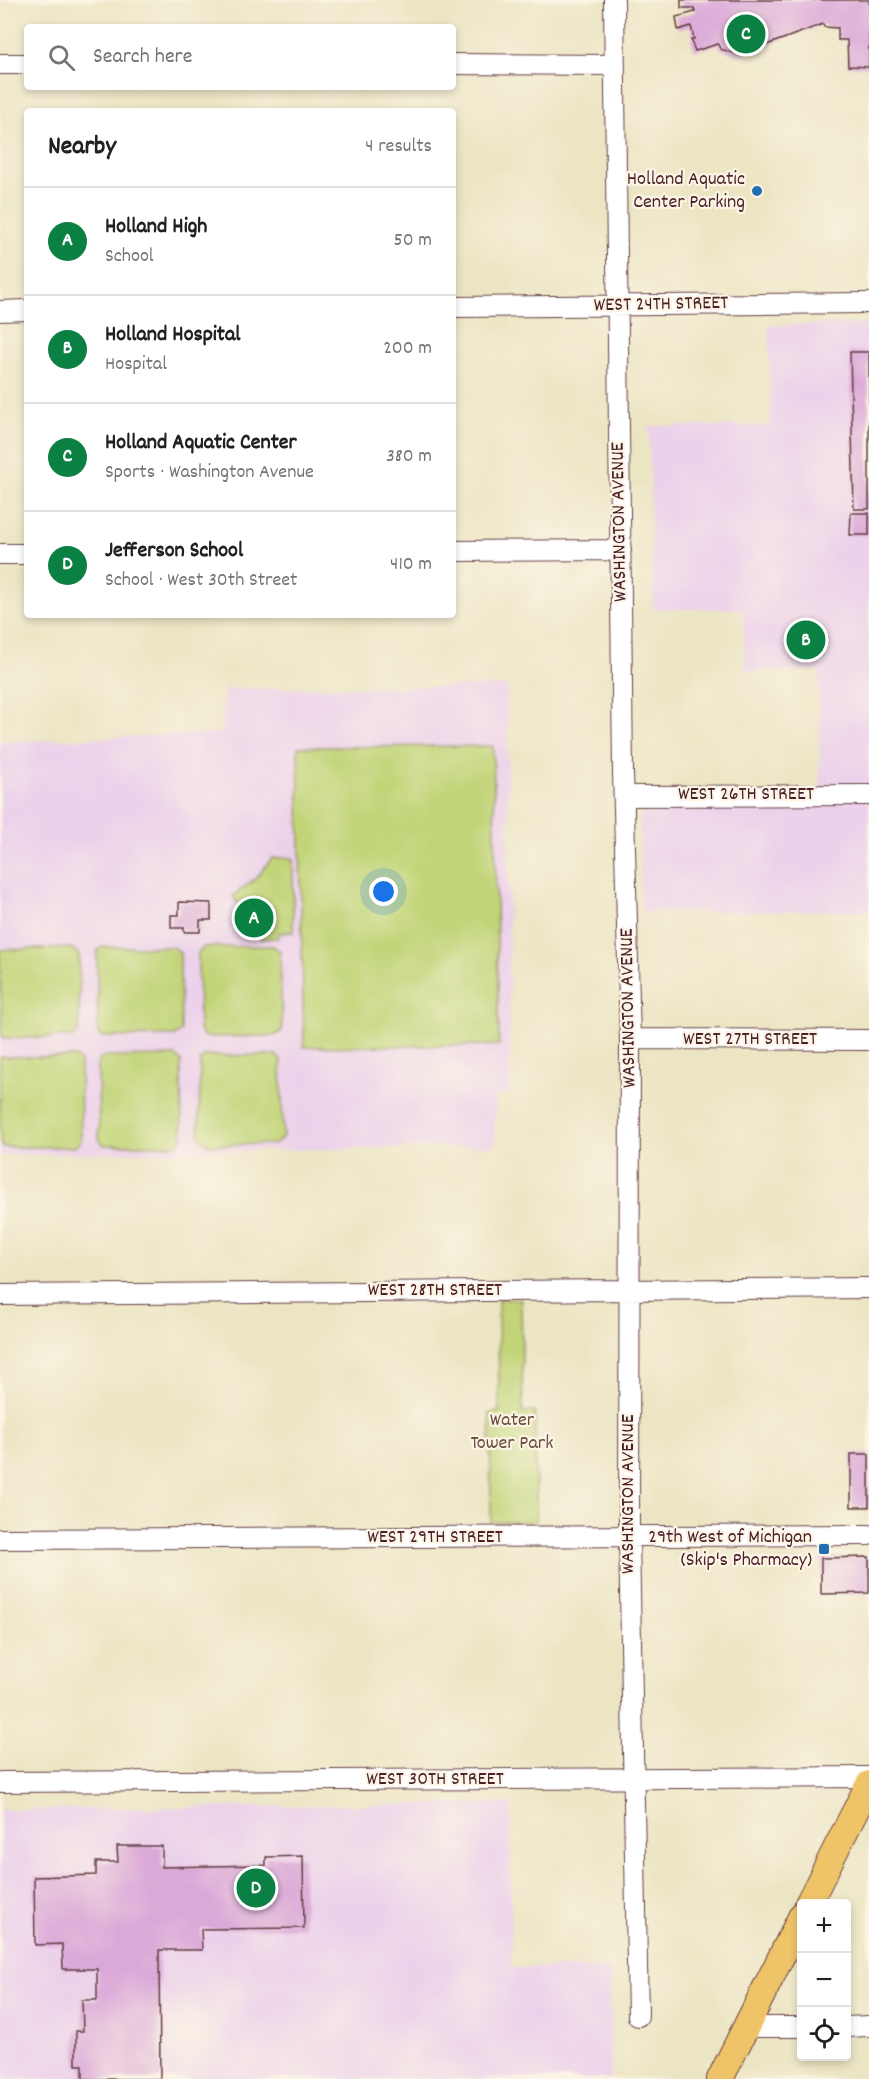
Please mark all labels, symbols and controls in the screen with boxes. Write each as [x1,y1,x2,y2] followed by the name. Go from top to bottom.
[726,12,766,57] pin: C
[24,24,456,90] search box
[45,41,78,74] icon: search
[93,42,192,73] text: Search here
[48,129,116,166] text: Nearby
[365,133,432,161] text: 4 results
[627,166,745,217] place label: Holland Aquatic Center Parking
[750,184,764,198] marker: Holland Aquatic Center Parking
[105,212,207,243] text: Holland High
[62,227,73,255] text: A
[394,227,432,255] text: 50 m
[105,243,154,271] text: School
[593,290,729,320] street label: WEST 24TH STREET
[105,320,241,351] text: Holland Hospital
[63,335,72,363] text: B
[383,335,432,363] text: 200 m
[105,351,167,379] text: Hospital
[105,428,297,459] text: Holland Aquatic Center
[605,442,635,602] street label: WASHINGTON AVENUE
[63,443,72,471] text: C
[386,443,432,471] text: 380 m
[105,459,314,487] text: Sports · Washington Avenue
[105,536,243,567] text: Jefferson School
[62,551,73,579] text: D
[390,551,432,579] text: 410 m
[105,567,297,595] text: School · West 30th Street
[786,618,826,662] pin: B
[678,781,814,809] street label: WEST 26TH STREET
[369,877,398,906] your location
[234,896,274,940] pin: A
[614,928,644,1088] street label: WASHINGTON AVENUE
[683,1026,817,1054] street label: WEST 27TH STREET
[368,1277,502,1305] street label: WEST 28TH STREET
[471,1407,553,1458] park label: Water Tower Park
[615,1414,643,1574] street label: WASHINGTON AVENUE
[367,1524,503,1552] street label: WEST 29TH STREET
[648,1524,812,1575] place label: 29th West of Michigan (Skip's Pharmacy)
[817,1542,831,1556] marker: 29th West of Michigan (Skip's Pharmacy)
[366,1766,504,1794] street label: WEST 30TH STREET
[236,1866,276,1910] pin: D
[797,1899,851,2061] map controls
[797,1899,851,1953] button: +
[797,1953,851,2007] button: −
[797,2007,851,2061] button: locate

